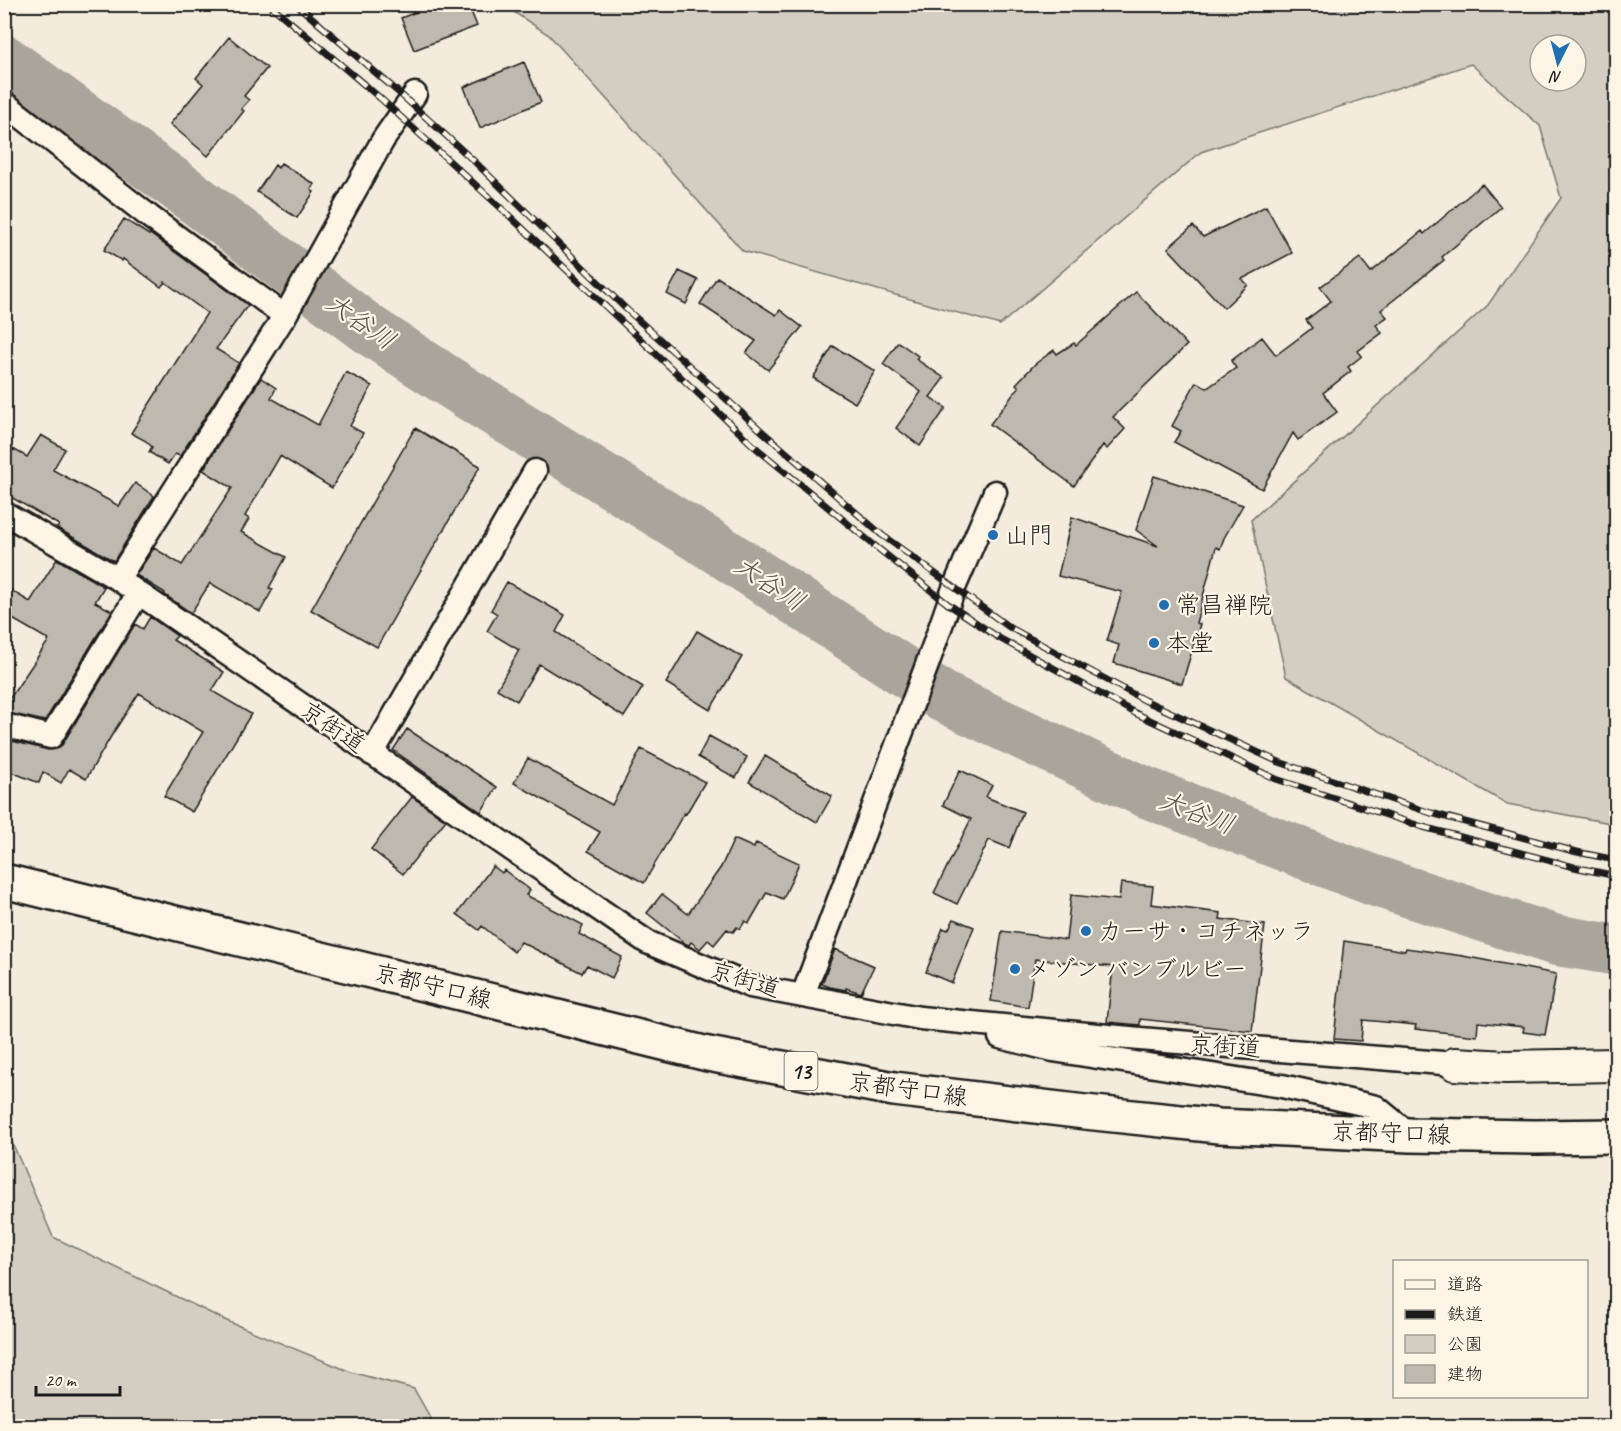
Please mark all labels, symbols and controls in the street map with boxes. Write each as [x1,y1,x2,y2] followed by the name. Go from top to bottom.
[1528,33,1588,93] north arrow
[1547,66,1563,87] text: N
[319,286,402,357] water label: 大谷川
[1005,520,1053,550] place label: 山門
[986,528,1000,542] marker: 山門
[728,548,811,619] water label: 大谷川
[1176,590,1272,620] place label: 常昌禅院
[1157,598,1171,612] marker: 常昌禅院
[1166,628,1214,658] place label: 本堂
[1147,636,1161,650] marker: 本堂
[295,694,371,760] street label: 京街道
[1154,783,1239,842] water label: 大谷川
[1098,916,1314,946] place label: カーサ・コチネッラ
[1079,924,1093,938] marker: カーサ・コチネッラ
[706,954,784,1004] street label: 京街道
[1027,954,1247,984] place label: メゾン バンブルビー
[371,957,495,1015] street label: 京都守口線
[1008,962,1022,976] marker: メゾン バンブルビー
[1188,1029,1262,1063] street label: 京街道
[784,1052,818,1090] road number: 13
[846,1066,970,1112] street label: 京都守口線
[1331,1116,1451,1150] street label: 京都守口線
[1393,1260,1588,1398] legend
[1447,1273,1483,1295] text: 道路
[1447,1303,1483,1325] text: 鉄道
[1447,1333,1483,1355] text: 公園
[36,1359,120,1397] scale bar
[1447,1363,1483,1385] text: 建物
[45,1369,78,1391] text: 20 m

